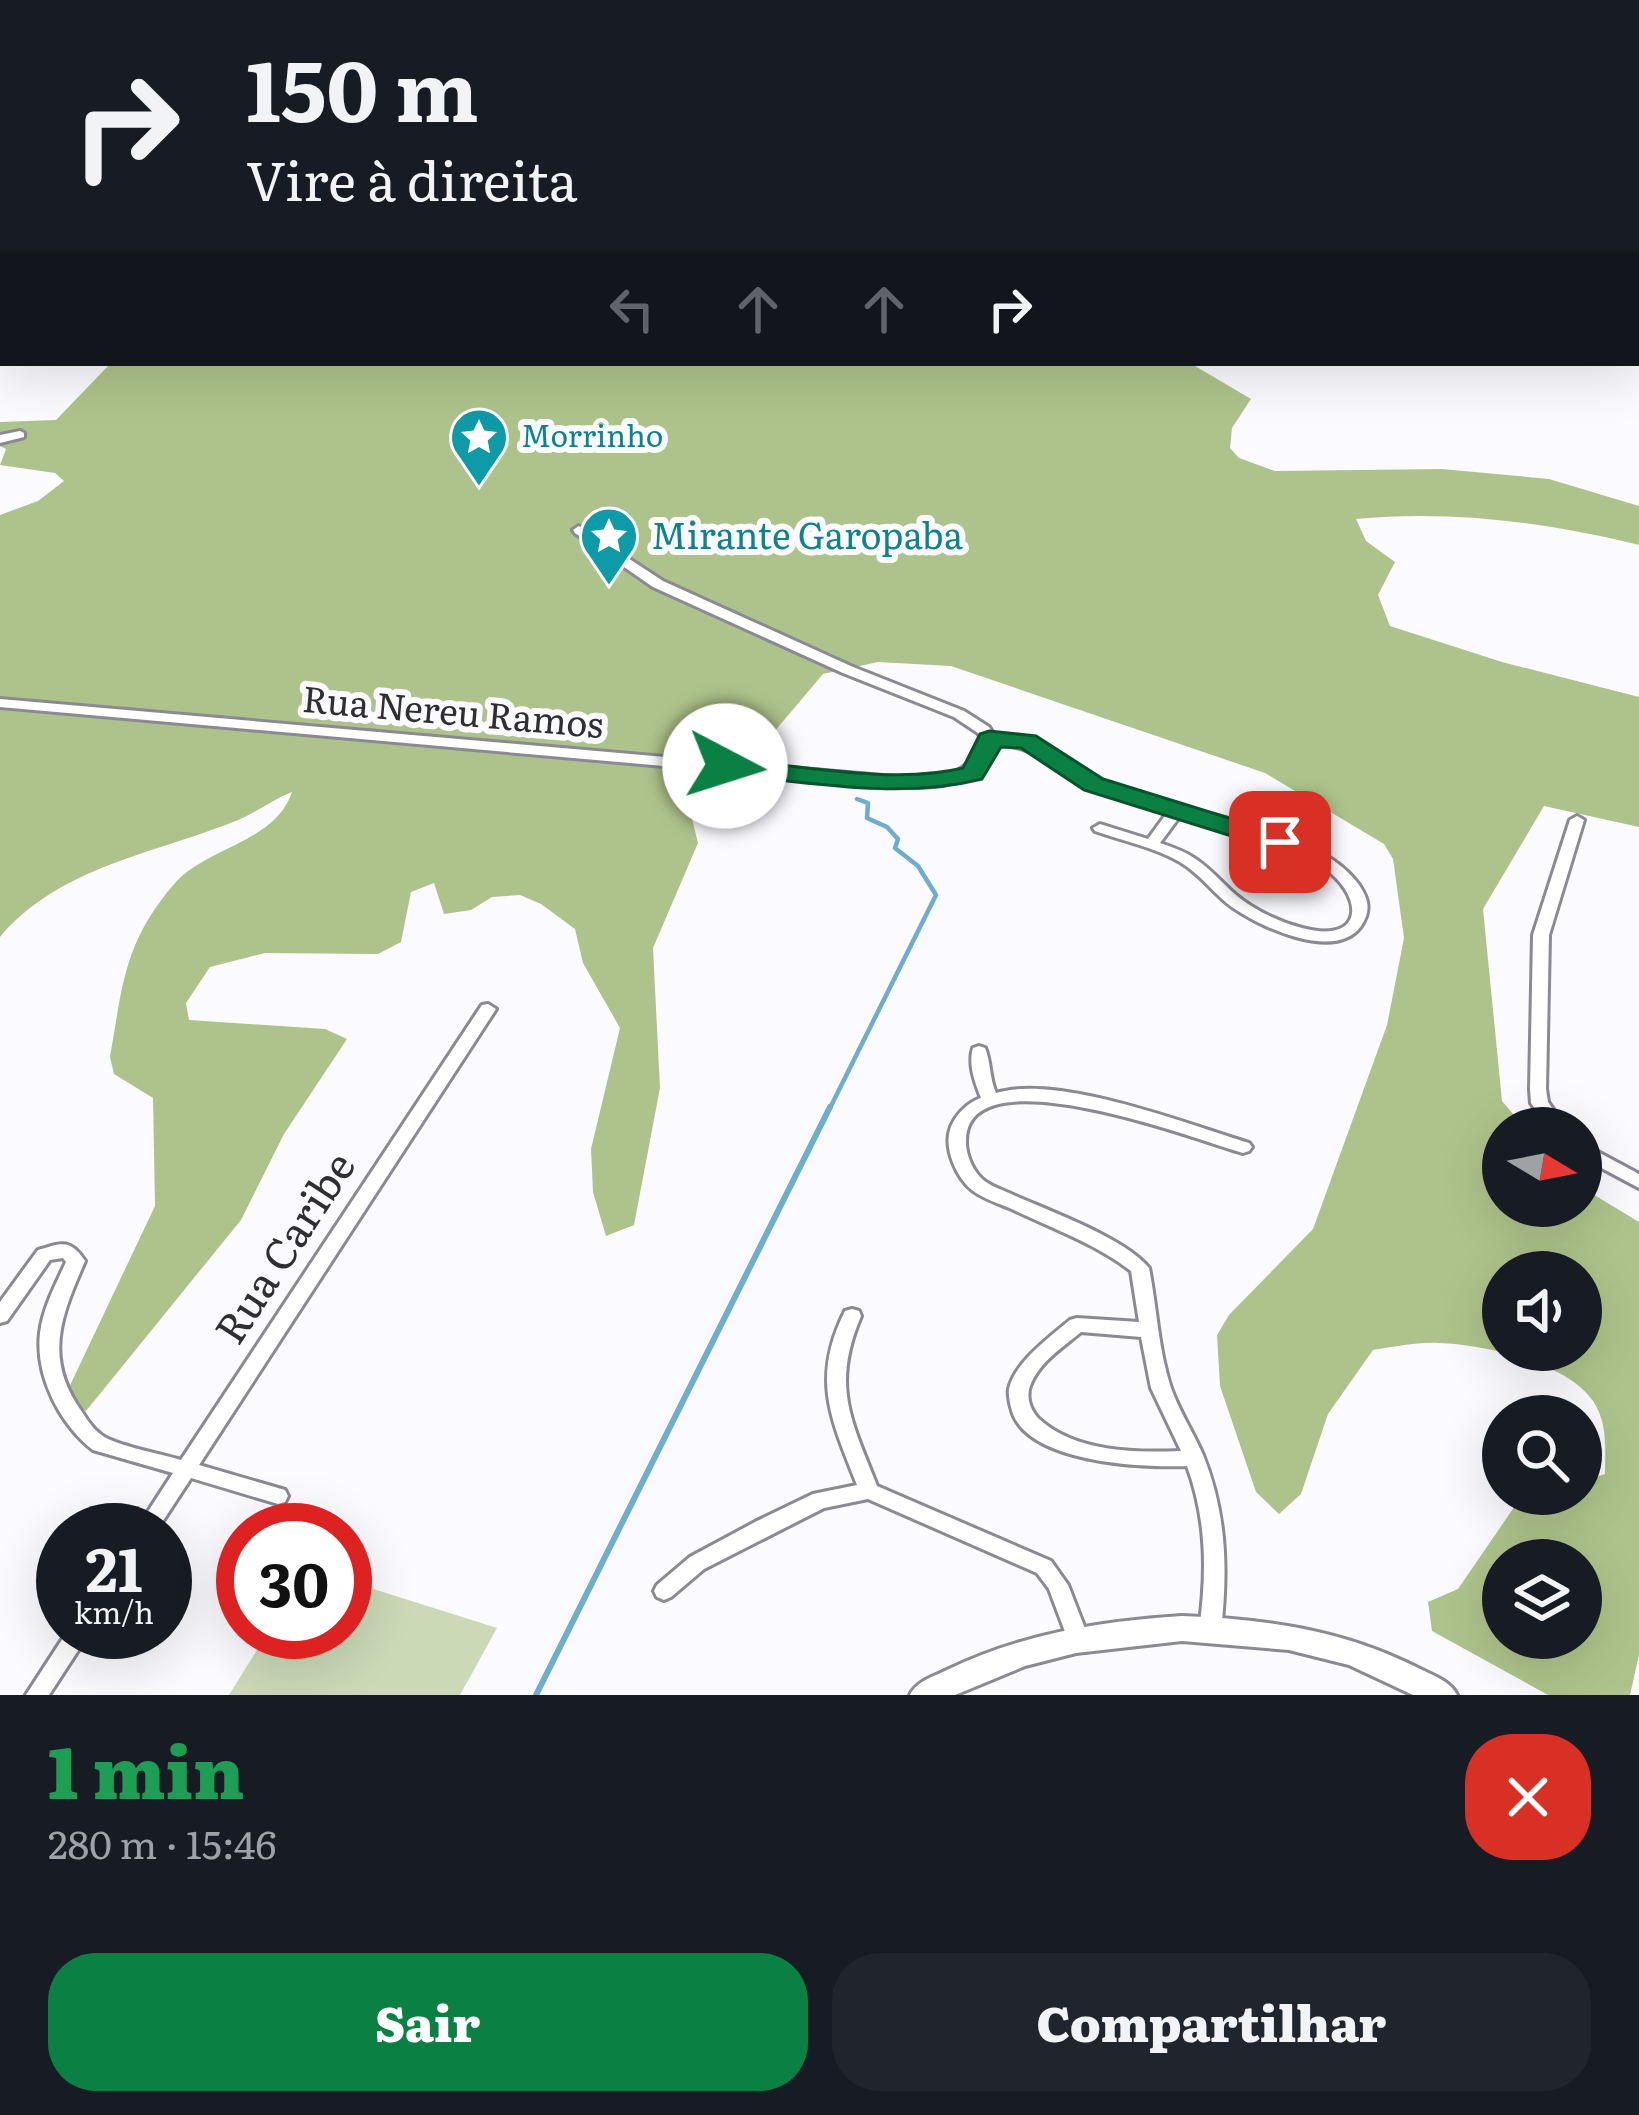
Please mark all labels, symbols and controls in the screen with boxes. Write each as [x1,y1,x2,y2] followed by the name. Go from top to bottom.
[246,23,479,148] text: 150 m
[48,48,204,204] icon: right
[246,137,578,218] text: Vire à direita
[599,276,665,342] icon: left
[725,276,791,342] icon: ahead
[851,276,917,342] icon: ahead
[977,276,1043,342] icon: right
[448,406,510,488] place icon: Morrinho
[521,412,663,456] place label: Morrinho
[578,505,640,587] place icon: Mirante Garopaba
[651,507,964,560] place label: Mirante Garopaba
[301,670,606,749] street label: Rua Nereu Ramos
[662,703,788,829] position arrow
[1229,791,1331,893] pin
[1247,809,1313,875] icon: arrive
[1482,1107,1602,1227] north arrow
[1482,1107,1602,1659] map controls
[197,1138,368,1355] street label: Rua Caribe
[1482,1251,1602,1371] button: sound
[1482,1395,1602,1515] button: search
[216,1503,372,1659] speed limit sign: 30
[85,1521,143,1610] text: 21
[1482,1539,1602,1659] button: layers
[74,1589,154,1633] text: km/h
[48,1714,244,1821] text: 1 min
[1465,1734,1591,1860] button: close
[48,1813,276,1871] text: 280 m · 15:46
[48,1953,808,2091] button: Sair
[832,1953,1591,2091] button: Compartilhar

